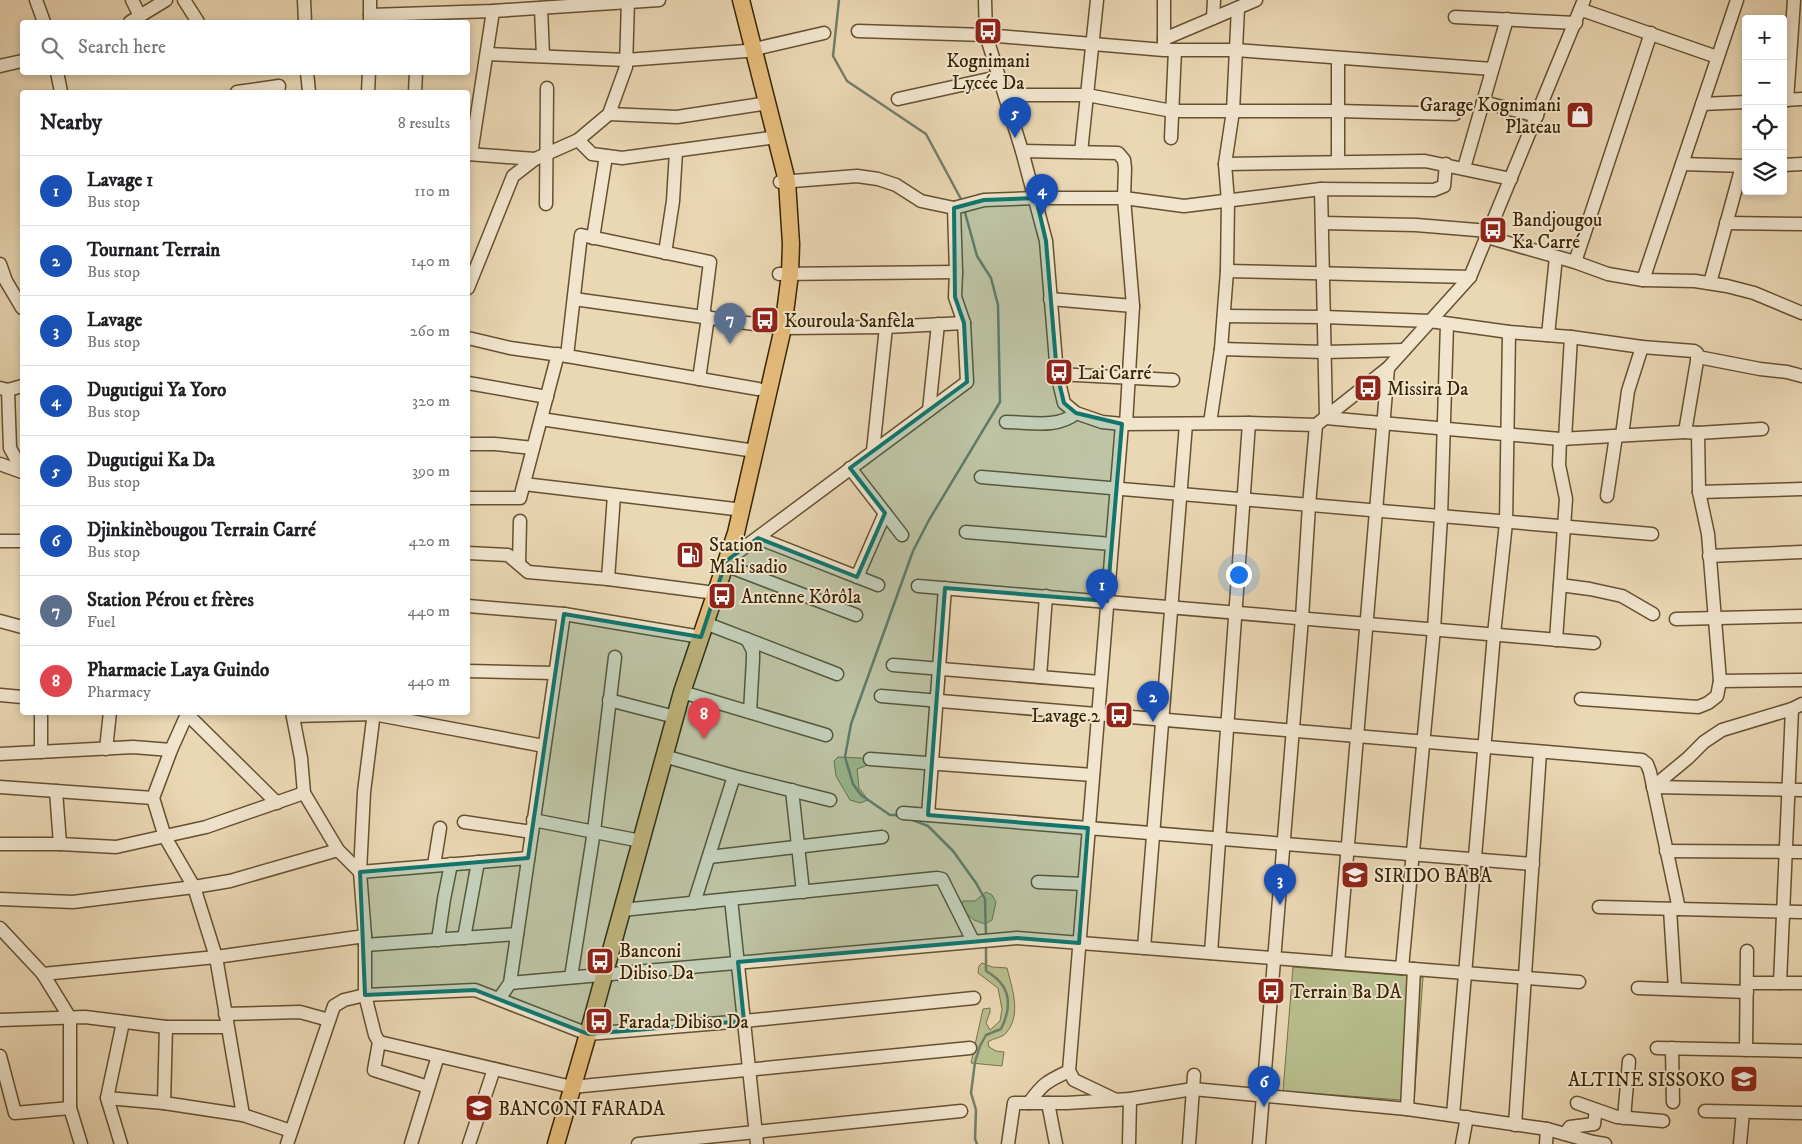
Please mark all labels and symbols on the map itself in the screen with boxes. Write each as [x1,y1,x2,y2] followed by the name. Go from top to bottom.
[973,16,1003,46] bus stop icon: Kognimani Lycée Da
[946,50,1030,95] place label: Kognimani Lycée Da
[1420,94,1561,139] place label: Garage Kognimani Plateau
[999,97,1031,138] pin: 5
[1565,100,1595,130] shop icon: Garage Kognimani Plateau
[1026,174,1058,215] pin: 4
[1512,209,1602,254] place label: Bandjougou Ka Carré
[1478,215,1508,245] bus stop icon: Bandjougou Ka Carré
[714,303,746,344] pin: 7
[750,305,780,335] bus stop icon: Kouroula Sanfèla
[784,310,915,333] place label: Kouroula Sanfèla
[1044,357,1074,387] bus stop icon: Lai Carré
[1078,362,1152,385] place label: Lai Carré
[1353,373,1383,403] bus stop icon: Missira Da
[1387,378,1468,401] place label: Missira Da
[709,534,787,579] place label: Station Mali sadio
[675,540,705,570] fuel station icon: Station Mali sadio
[1226,562,1252,588] your location
[1086,569,1118,610] pin: 1
[707,581,737,611] bus stop icon: Antenne Kôrôla
[741,586,861,609] place label: Antenne Kôrôla
[1137,681,1169,722] pin: 2
[688,698,720,739] pin: 8
[1104,700,1134,730] bus stop icon: Lavage 2
[1031,705,1101,728] place label: Lavage 2
[1340,860,1370,890] school or university icon: SIRIDO BABA
[1264,864,1296,905] pin: 3
[1374,865,1493,888] place label: SIRIDO BABA
[619,940,694,985] place label: Banconi Dibiso Da
[585,946,615,976] bus stop icon: Banconi Dibiso Da
[1256,976,1286,1006] bus stop icon: Terrain Ba DA
[1290,981,1403,1004] place label: Terrain Ba DA
[584,1006,614,1036] bus stop icon: Farada Dibiso Da
[618,1011,749,1034] place label: Farada Dibiso Da
[1729,1064,1759,1094] school or university icon: ALTINE SISSOKO
[1248,1066,1280,1107] pin: 6
[1568,1069,1725,1092] place label: ALTINE SISSOKO
[464,1093,494,1123] school or university icon: BANCONI FARADA
[498,1098,666,1121] place label: BANCONI FARADA

